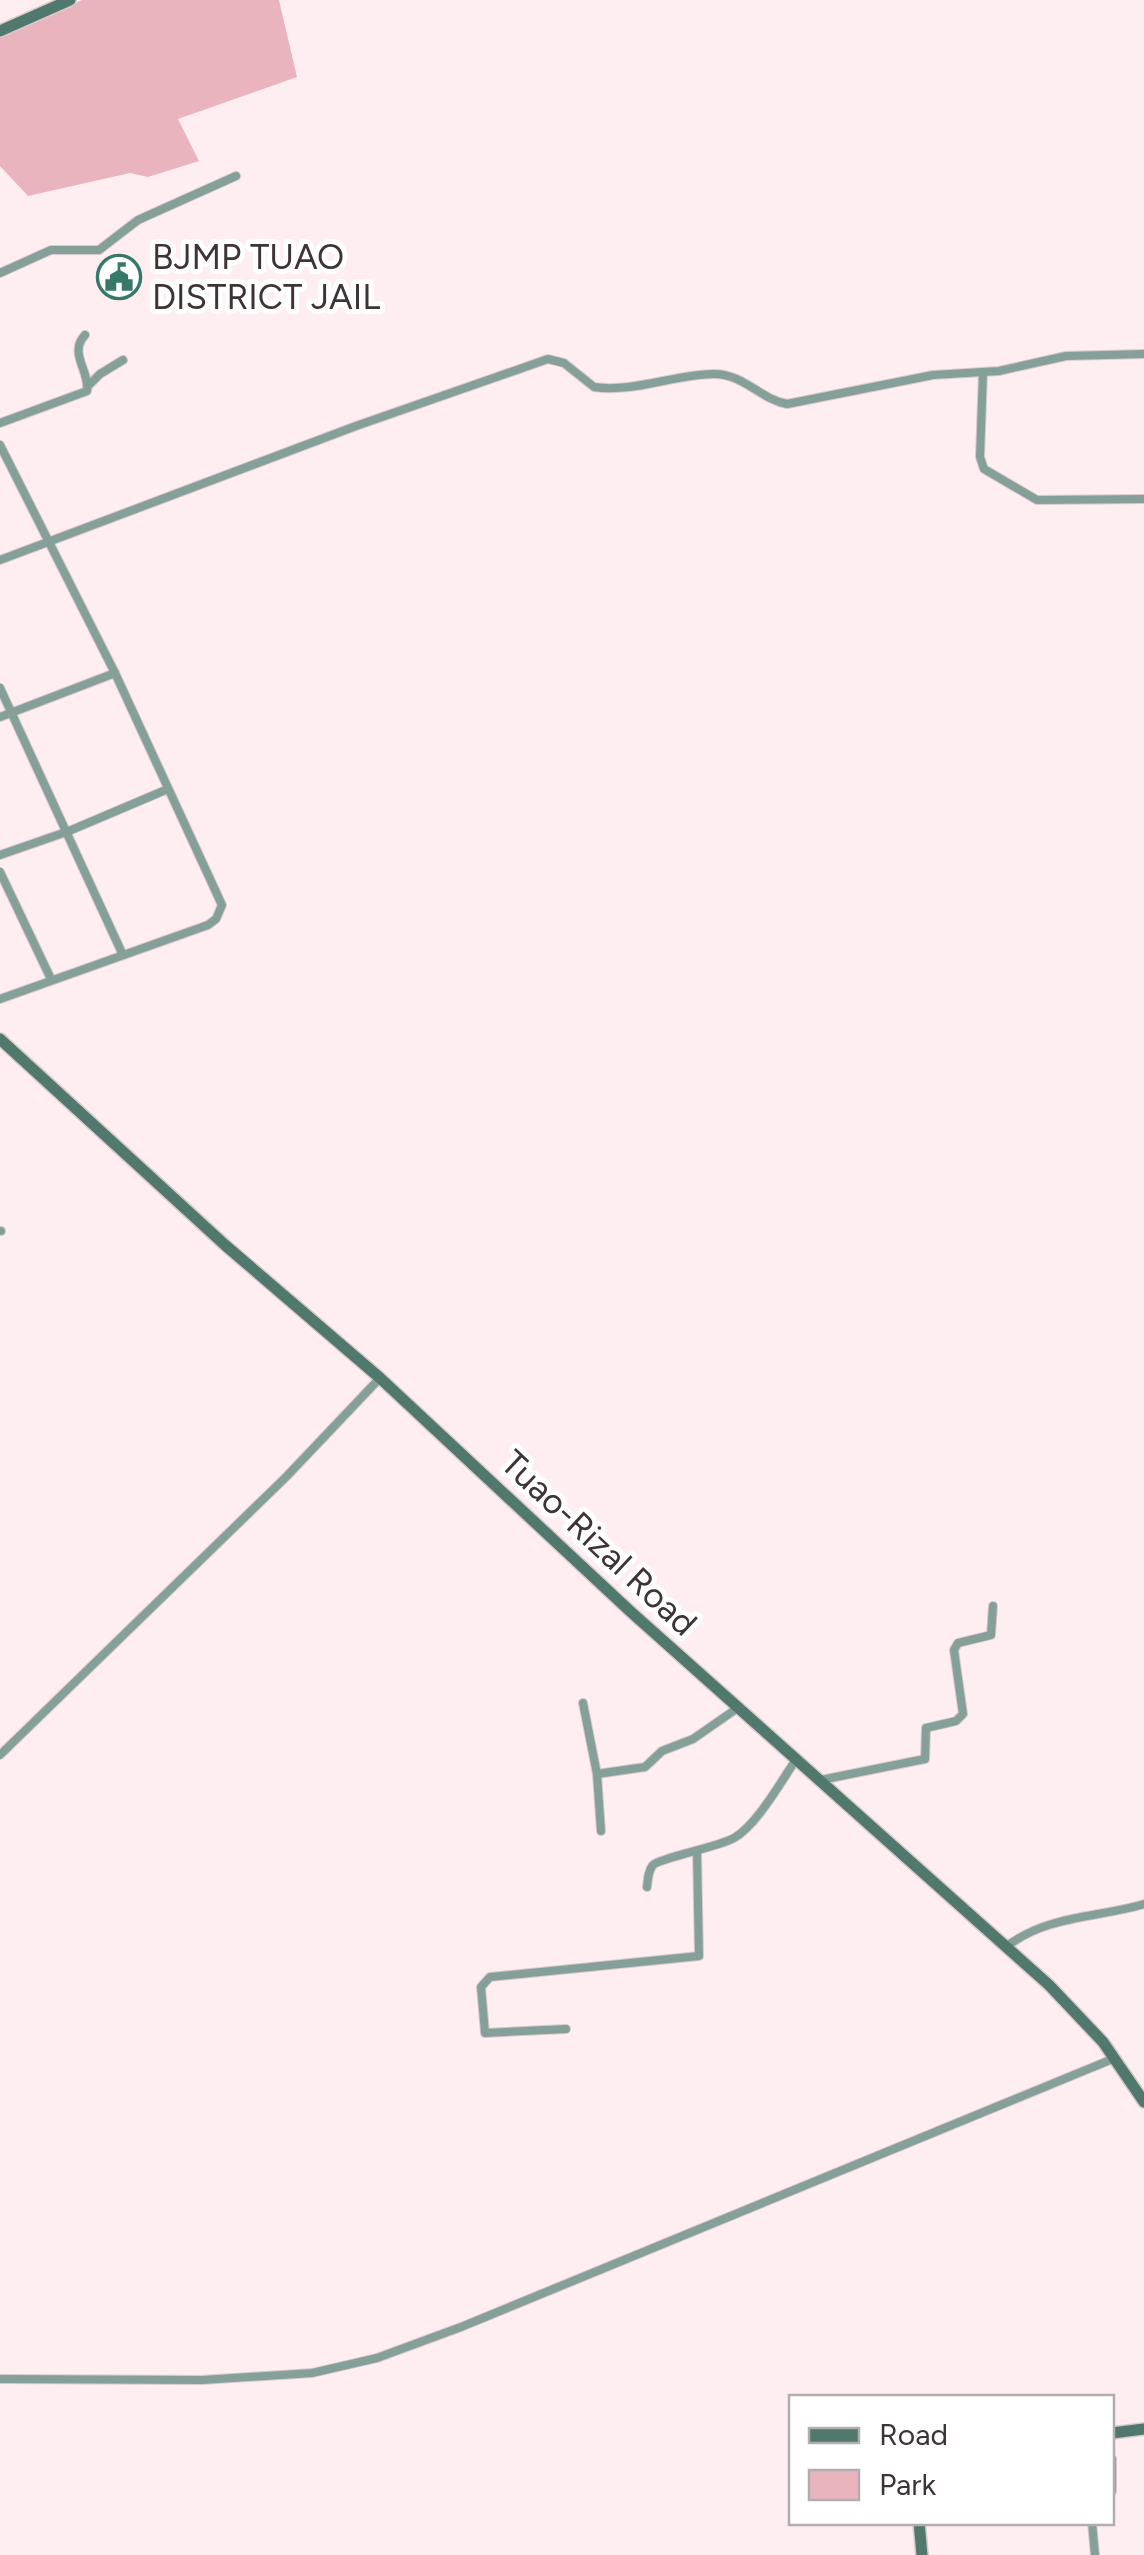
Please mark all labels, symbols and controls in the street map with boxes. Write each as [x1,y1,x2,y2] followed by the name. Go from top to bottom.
[152,236,380,318] place label: BJMP TUAO DISTRICT JAIL
[96,254,142,300] public building icon: BJMP TUAO DISTRICT JAIL
[493,1442,705,1644] street label: Tuao-Rizal Road
[789,2395,1114,2525] legend
[879,2416,948,2453] text: Road
[879,2466,937,2503] text: Park

